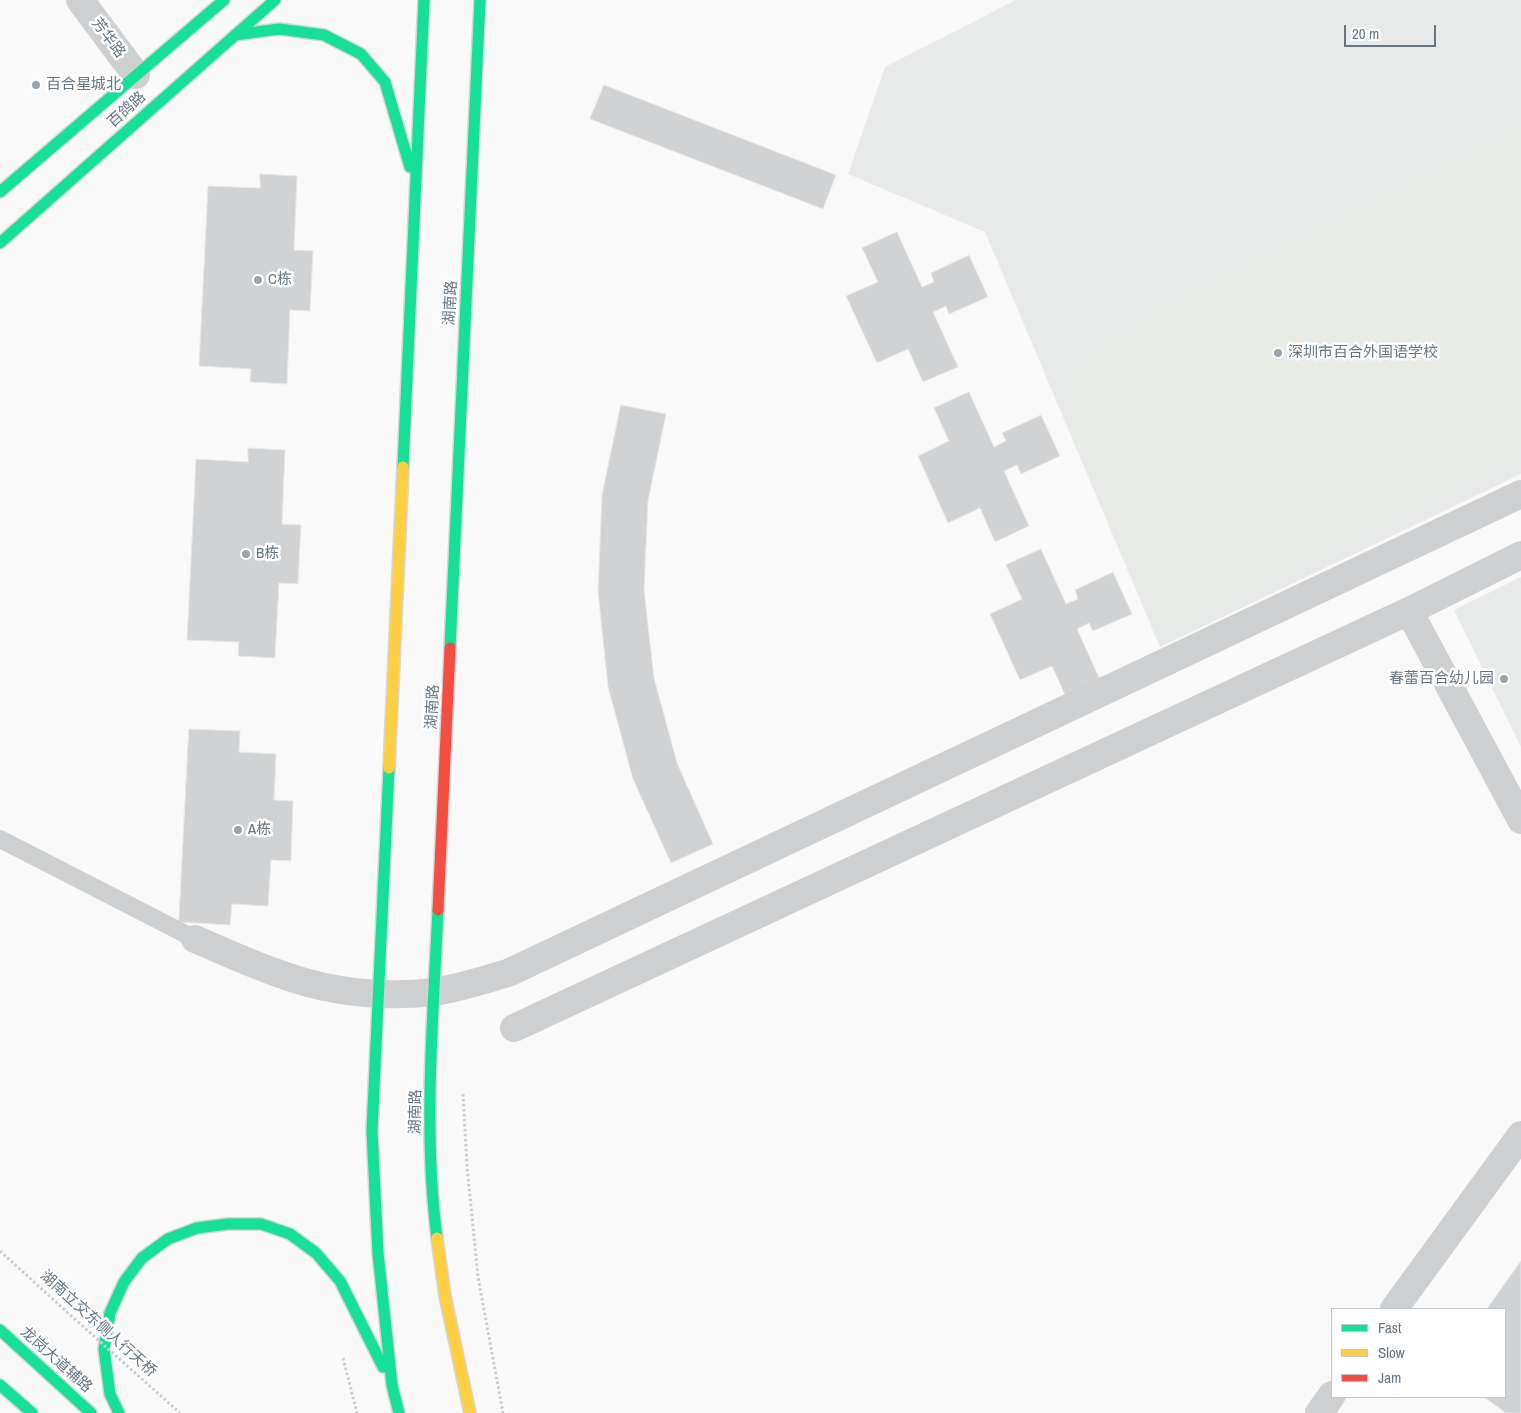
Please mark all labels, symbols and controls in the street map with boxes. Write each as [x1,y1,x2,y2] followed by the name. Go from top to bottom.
[87,15,129,61] street label: 芳华路
[1346,15,1438,47] scale bar
[1352,23,1379,44] text: 20 m
[46,76,121,94] place label: 百合星城北
[30,79,42,91] marker: 百合星城北
[104,88,150,132] street label: 百鸽路
[268,271,292,289] place label: C栋
[252,274,264,286] marker: C栋
[441,280,461,326] street label: 湖南路
[1288,344,1438,362] place label: 深圳市百合外国语学校
[1272,347,1284,359] marker: 深圳市百合外国语学校
[256,545,279,563] place label: B栋
[240,548,252,560] marker: B栋
[1389,670,1494,688] place label: 春蕾百合幼儿园
[1498,673,1510,685] marker: 春蕾百合幼儿园
[423,684,443,730] street label: 湖南路
[248,821,271,839] place label: A栋
[232,824,244,836] marker: A栋
[407,1089,425,1135] street label: 湖南路
[36,1267,160,1381] street label: 湖南立交东侧人行天桥
[1331,1308,1506,1398] legend
[1378,1317,1401,1338] text: Fast
[17,1323,95,1397] street label: 龙岗大道辅路
[1378,1342,1405,1363] text: Slow
[1378,1367,1401,1388] text: Jam

